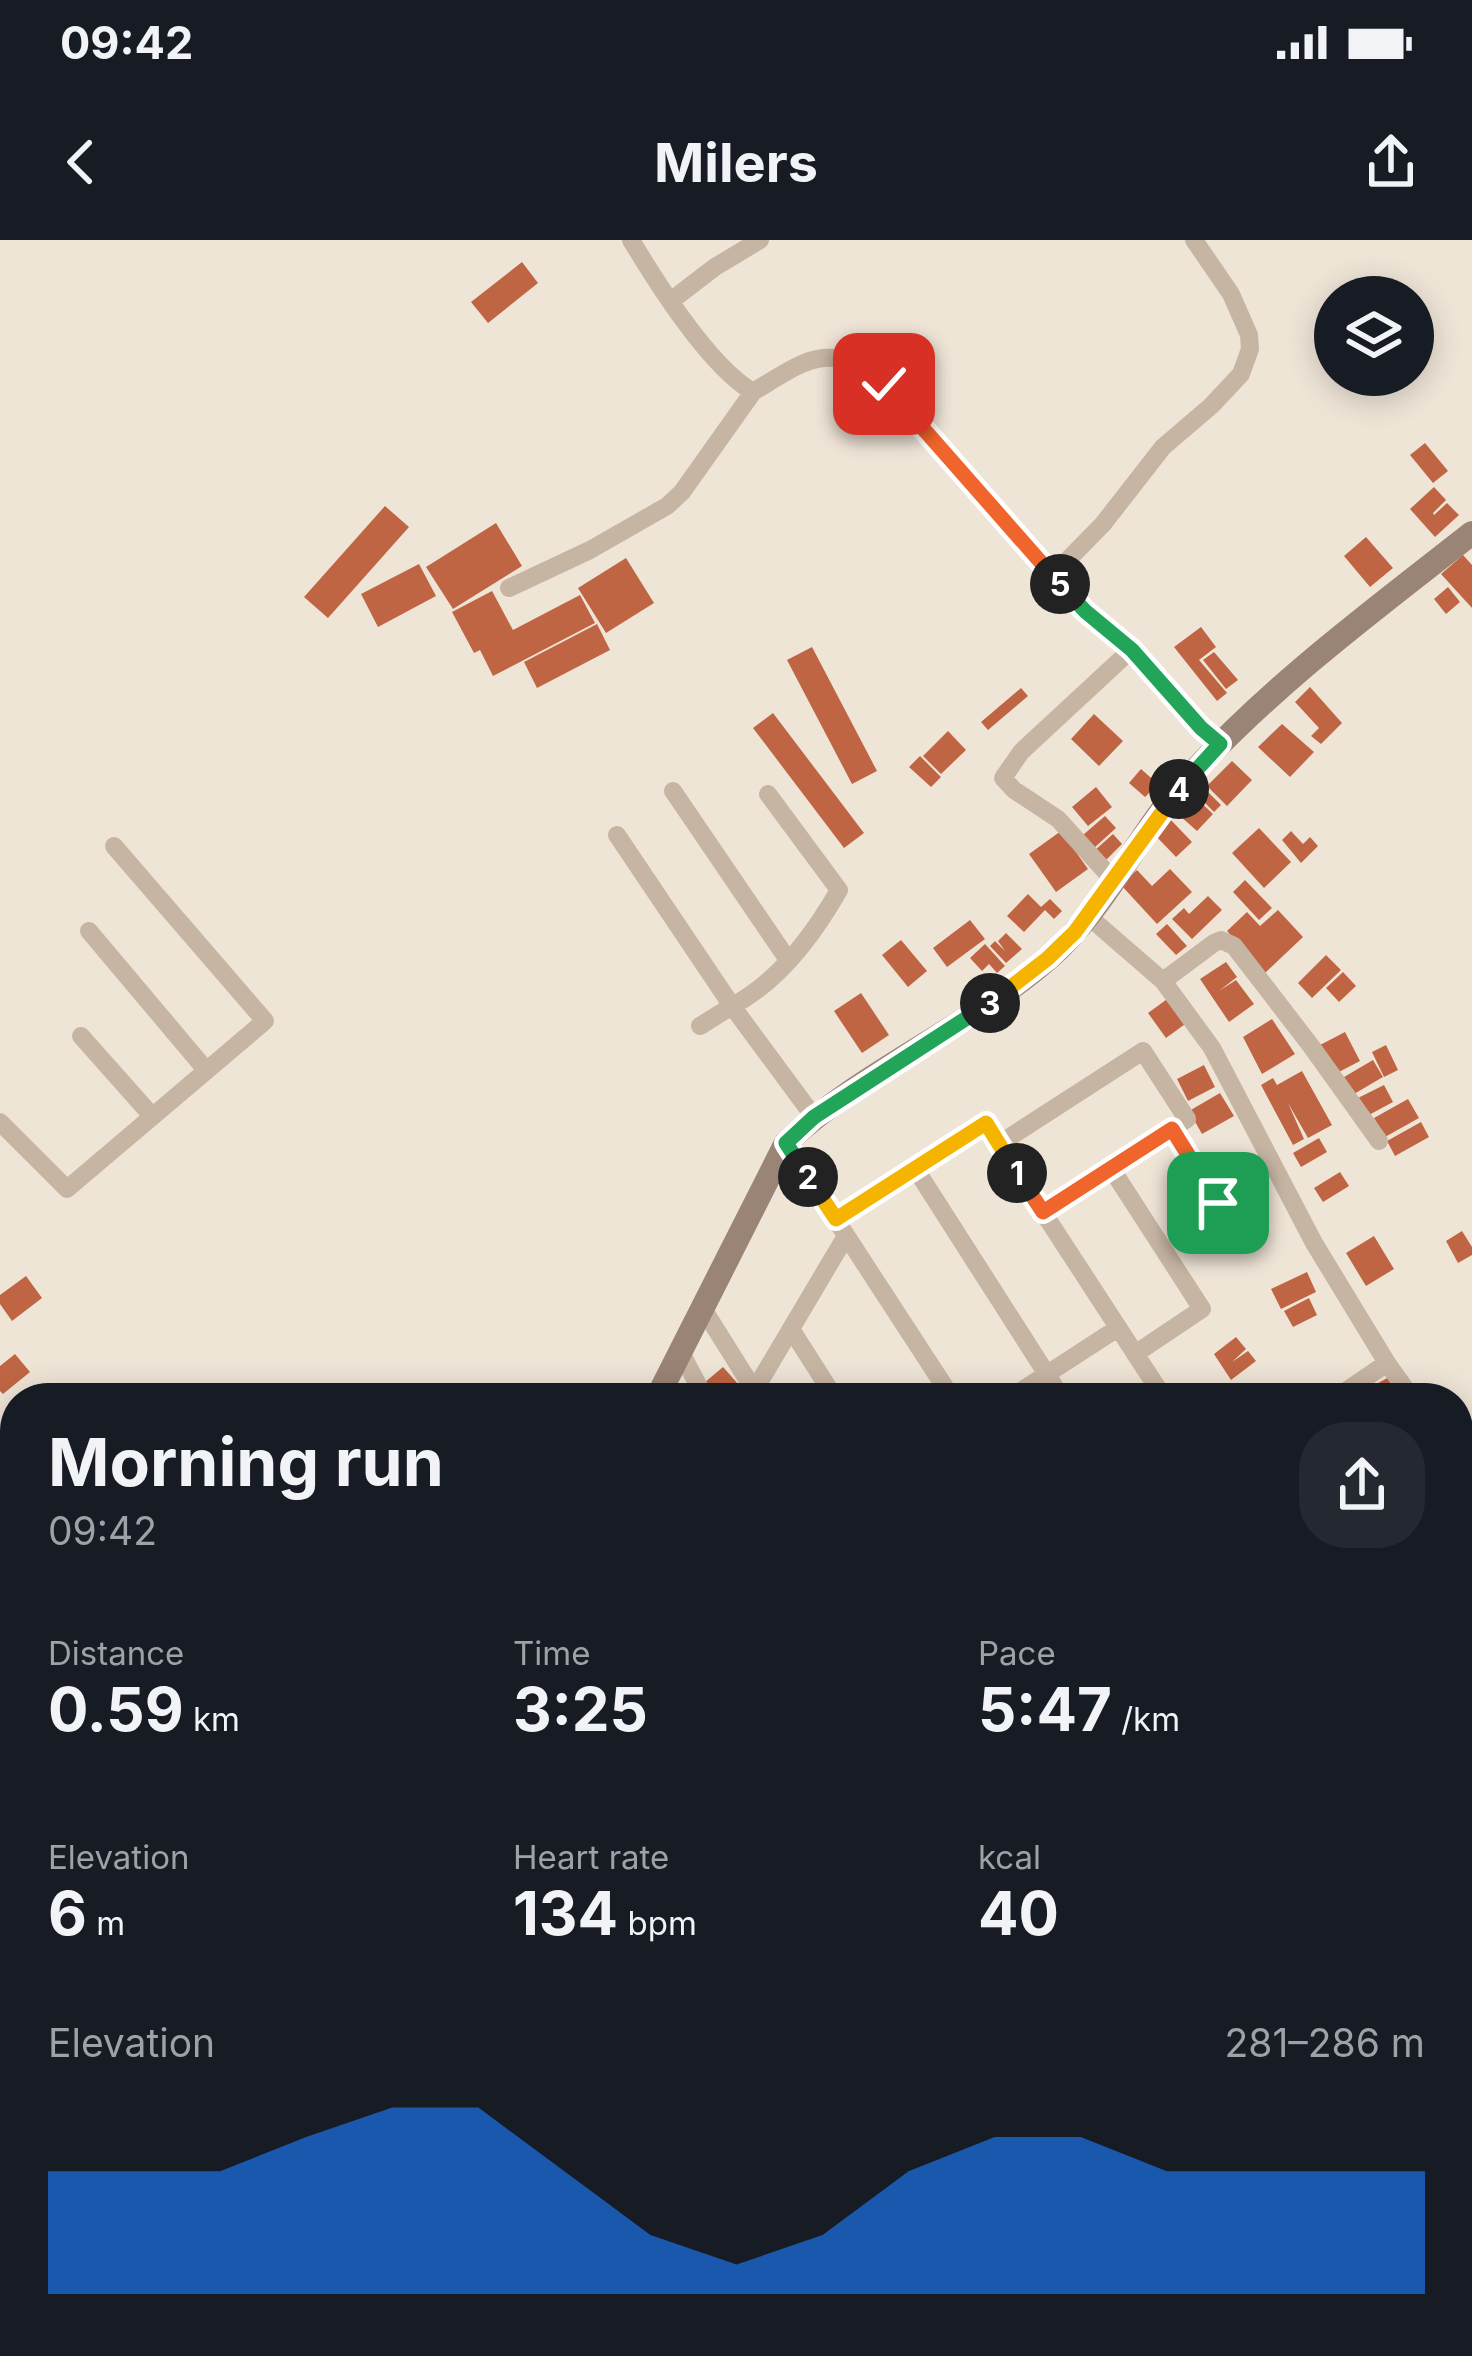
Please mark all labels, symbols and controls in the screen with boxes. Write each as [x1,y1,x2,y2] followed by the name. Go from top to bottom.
[60,15,193,70] text: 09:42
[48,129,114,195] icon: back
[1358,129,1424,195] icon: share
[654,130,818,195] text: Milers
[1314,276,1434,396] map controls
[1314,276,1434,396] button: layers
[833,333,935,435] pin
[851,351,917,417] icon: check
[1030,554,1090,614] pin: 5
[1049,564,1071,604] text: 5
[1149,759,1209,819] pin: 4
[1168,769,1190,809] text: 4
[960,973,1020,1033] pin: 3
[979,983,1001,1023] text: 3
[987,1143,1047,1203] pin: 1
[778,1147,838,1207] pin: 2
[1167,1152,1269,1254] pin
[1010,1153,1024,1193] text: 1
[798,1157,818,1197] text: 2
[1185,1170,1251,1236] icon: arrive
[48,1422,444,1502] text: Morning run
[1299,1422,1425,1548] button: share
[48,1507,157,1554] text: 09:42
[48,1633,184,1673] text: Distance
[513,1633,590,1673] text: Time
[978,1633,1056,1673] text: Pace
[48,1673,184,1745] text: 0.59
[513,1673,648,1745] text: 3:25
[978,1673,1112,1745] text: 5:47
[184,1699,240,1739] text: km
[1112,1699,1180,1739] text: /km
[48,1837,189,1877] text: Elevation
[513,1837,669,1877] text: Heart rate
[978,1837,1041,1877] text: kcal
[48,1877,87,1949] text: 6
[513,1877,618,1949] text: 134
[978,1877,1059,1949] text: 40
[87,1903,125,1943] text: m
[618,1903,697,1943] text: bpm
[48,2019,215,2066] text: Elevation
[1224,2019,1425,2066] text: 281–286 m

